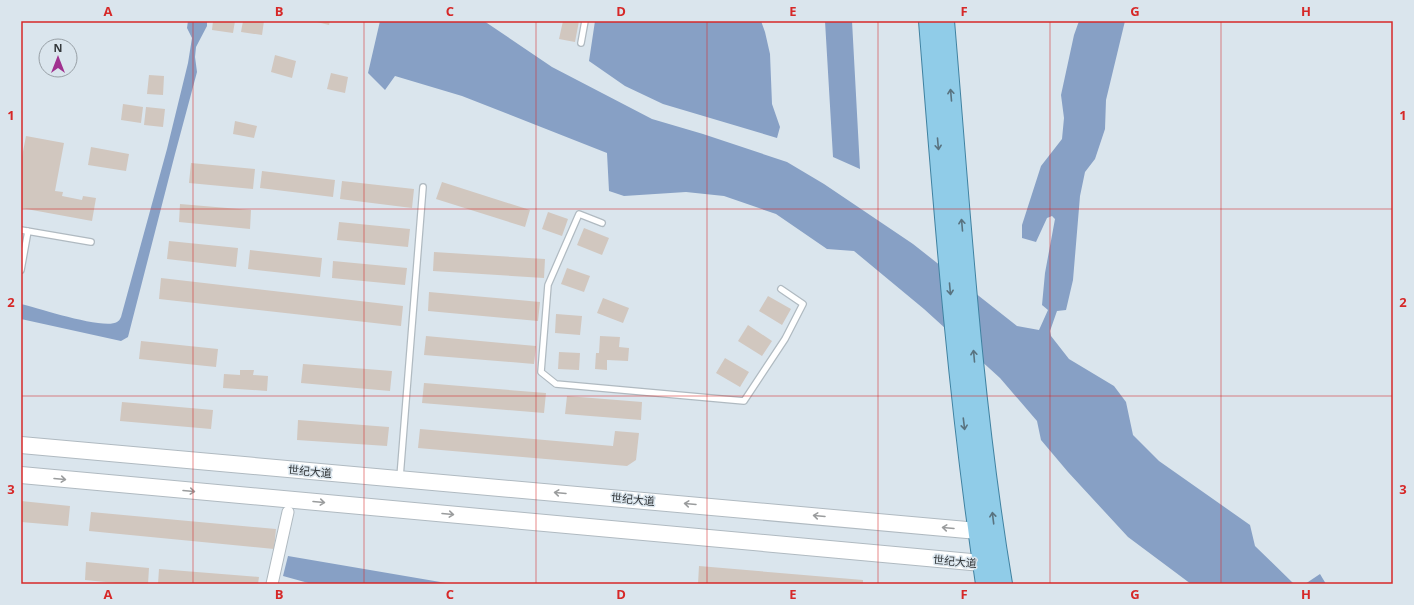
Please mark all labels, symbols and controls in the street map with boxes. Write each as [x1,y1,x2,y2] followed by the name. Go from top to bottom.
[104,2,113,20] text: A
[275,2,284,20] text: B
[446,2,454,20] text: C
[616,2,626,20] text: D
[789,2,797,20] text: E
[960,2,968,20] text: F
[1130,2,1140,20] text: G
[1301,2,1311,20] text: H
[38,38,78,78] north arrow
[54,40,62,55] text: N
[948,89,955,102] one-way arrow
[7,106,15,124] text: 1
[1399,106,1407,124] text: 1
[935,137,942,150] one-way arrow
[959,219,966,232] one-way arrow
[947,282,954,295] one-way arrow
[7,293,15,311] text: 2
[1399,293,1407,311] text: 2
[970,350,978,363] one-way arrow
[960,417,968,430] one-way arrow
[287,462,333,480] street label: 世纪大道
[53,475,66,482] one-way arrow
[7,480,15,498] text: 3
[1399,480,1407,498] text: 3
[182,487,195,494] one-way arrow
[554,489,567,497] one-way arrow
[610,490,656,508] street label: 世纪大道
[312,499,325,506] one-way arrow
[684,501,697,508] one-way arrow
[441,511,454,518] one-way arrow
[989,512,997,525] one-way arrow
[813,513,826,520] one-way arrow
[942,525,955,532] one-way arrow
[932,552,978,570] street label: 世纪大道
[104,585,113,603] text: A
[275,585,284,603] text: B
[446,585,454,603] text: C
[616,585,626,603] text: D
[789,585,797,603] text: E
[960,585,968,603] text: F
[1130,585,1140,603] text: G
[1301,585,1311,603] text: H

